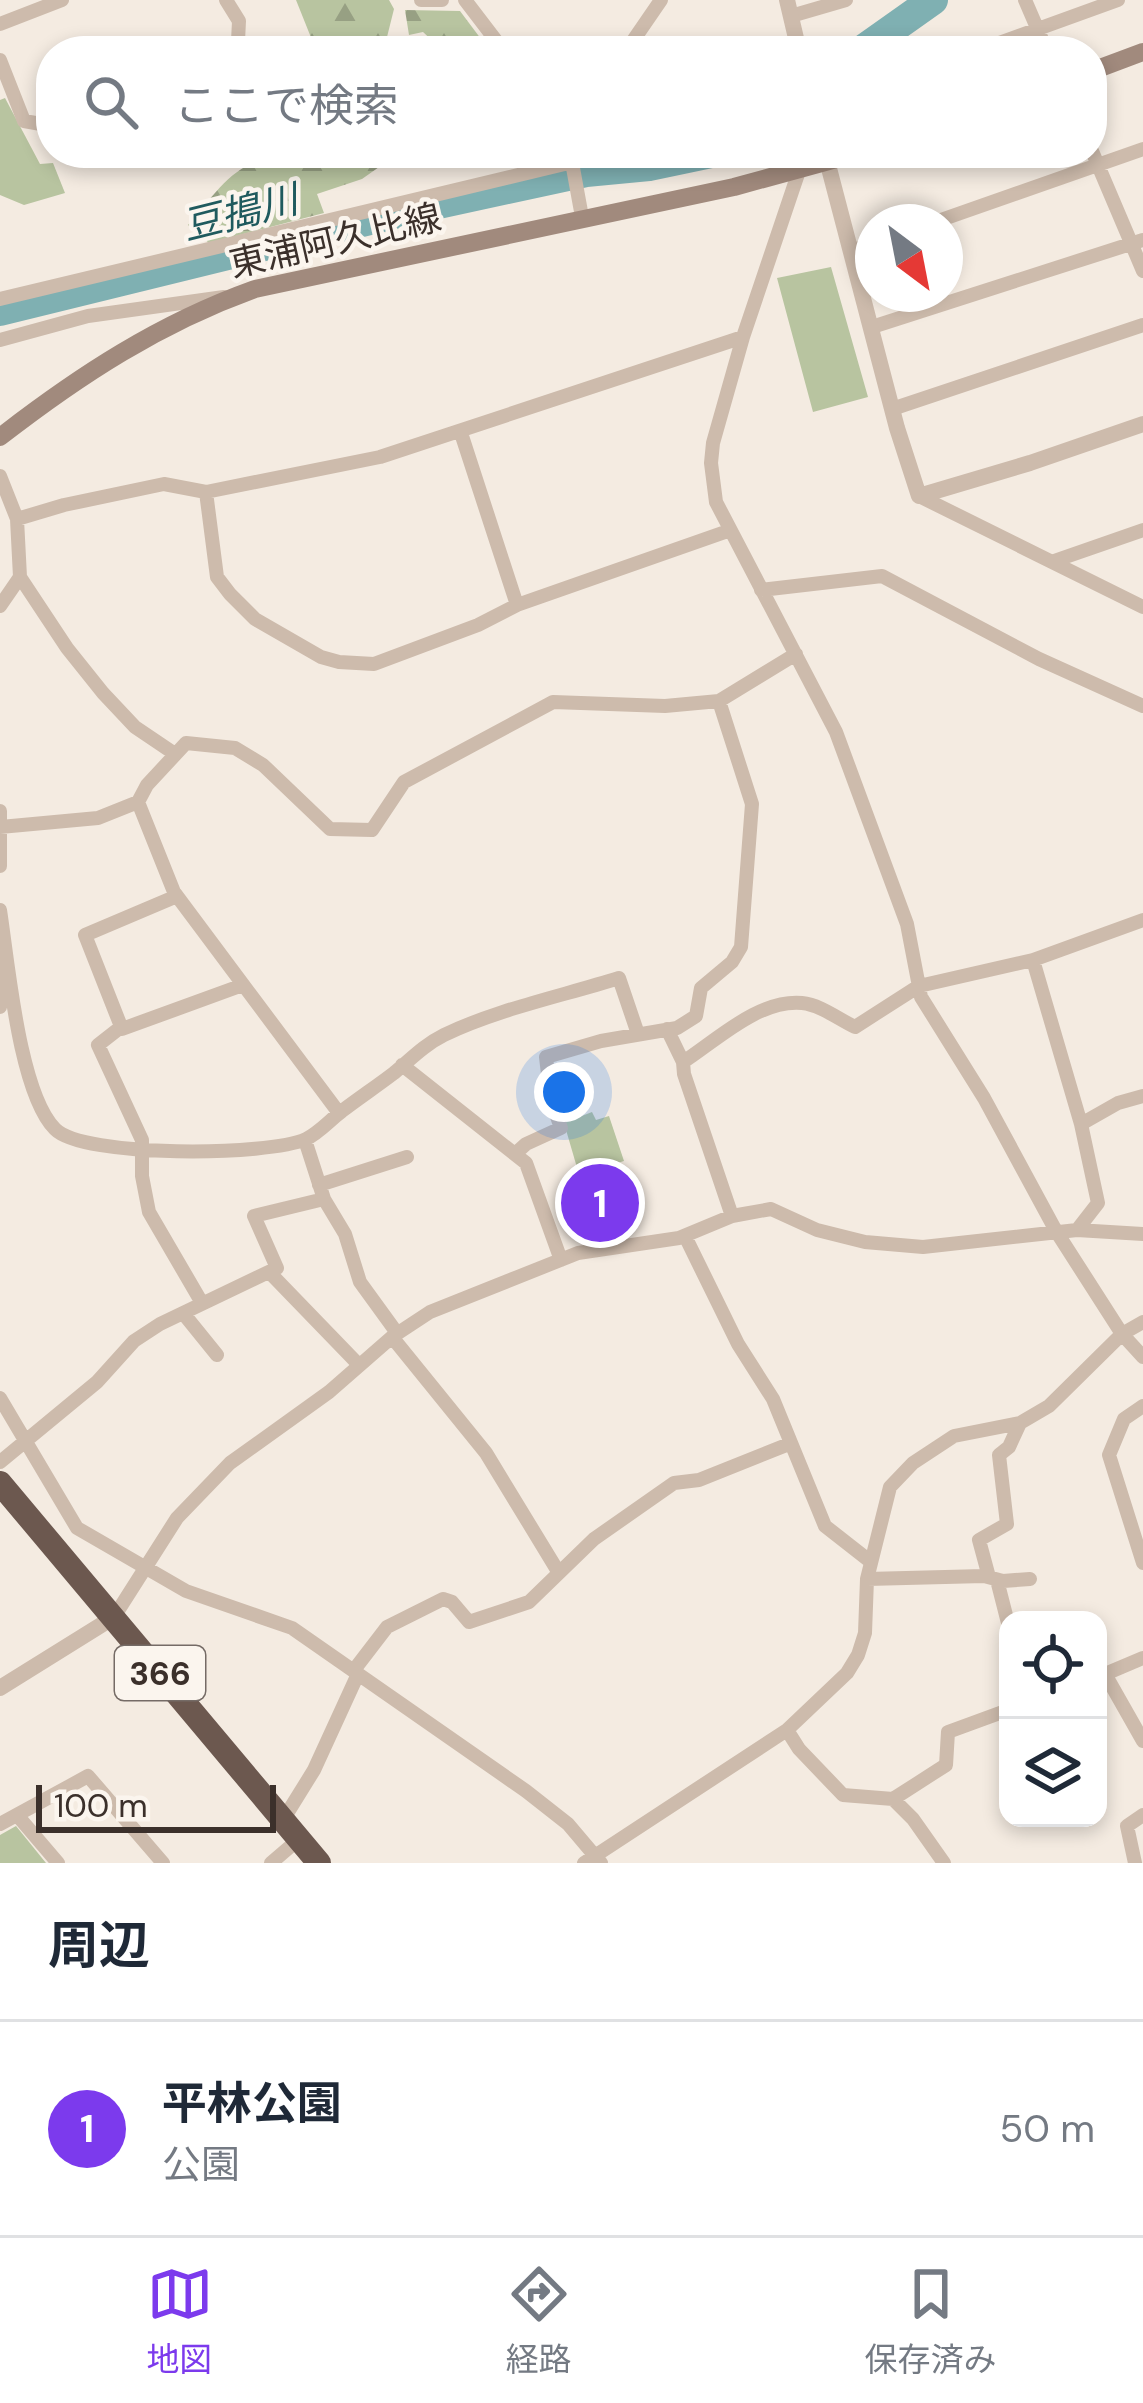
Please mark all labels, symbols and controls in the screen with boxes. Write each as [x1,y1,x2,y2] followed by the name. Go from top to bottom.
[36,36,1107,168] search box
[78,69,144,135] icon: search
[174,76,399,135] text: ここで検索
[177,173,307,251] water label: 豆搗川
[225,193,446,288] street label: 東浦阿久比線
[855,204,963,312] north arrow
[534,1062,594,1122] your location
[561,1158,639,1248] pin: 1
[999,1611,1107,1827] map controls
[999,1611,1107,1719] button: locate
[115,1646,205,1700] road number: 366
[999,1719,1107,1827] button: layers
[36,1779,276,1832] scale bar
[54,1784,148,1827] text: 100 m
[48,1912,150,1979] text: 周辺
[162,2074,342,2133] text: 平林公園
[80,2103,94,2154] text: 1
[999,2103,1095,2154] text: 50 m
[162,2139,240,2190] text: 公園
[147,2261,213,2381] tab: 地図
[506,2261,572,2381] tab: 経路
[865,2261,997,2381] tab: 保存済み

